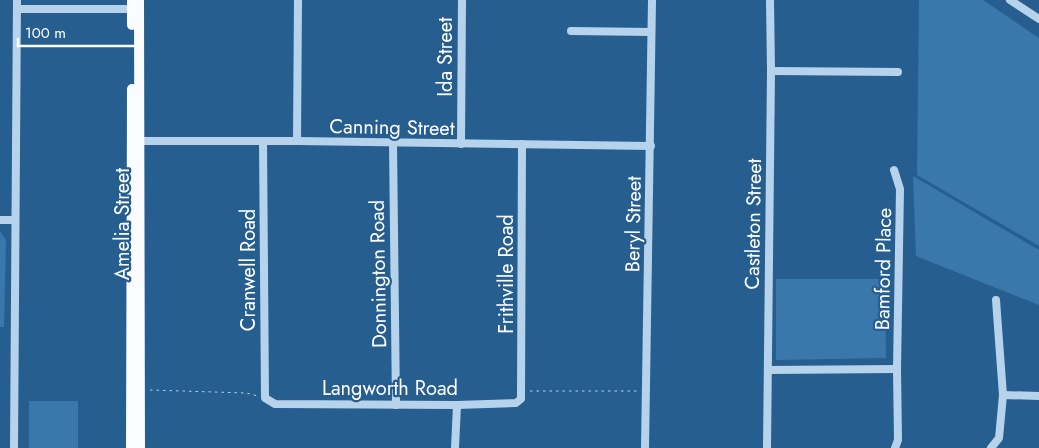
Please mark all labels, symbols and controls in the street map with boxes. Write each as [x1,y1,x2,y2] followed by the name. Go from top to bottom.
[18,15,140,47] scale bar
[431,17,460,97] street label: Ida Street
[25,22,66,44] text: 100 m
[329,112,455,143] street label: Canning Street
[738,158,769,290] street label: Castleton Street
[108,168,137,280] street label: Amelia Street
[618,176,649,272] street label: Beryl Street
[363,200,394,348] street label: Donnington Road
[868,208,899,330] street label: Bamford Place
[234,209,263,331] street label: Cranwell Road
[492,214,521,334] street label: Frithville Road
[322,374,458,403] street label: Langworth Road

